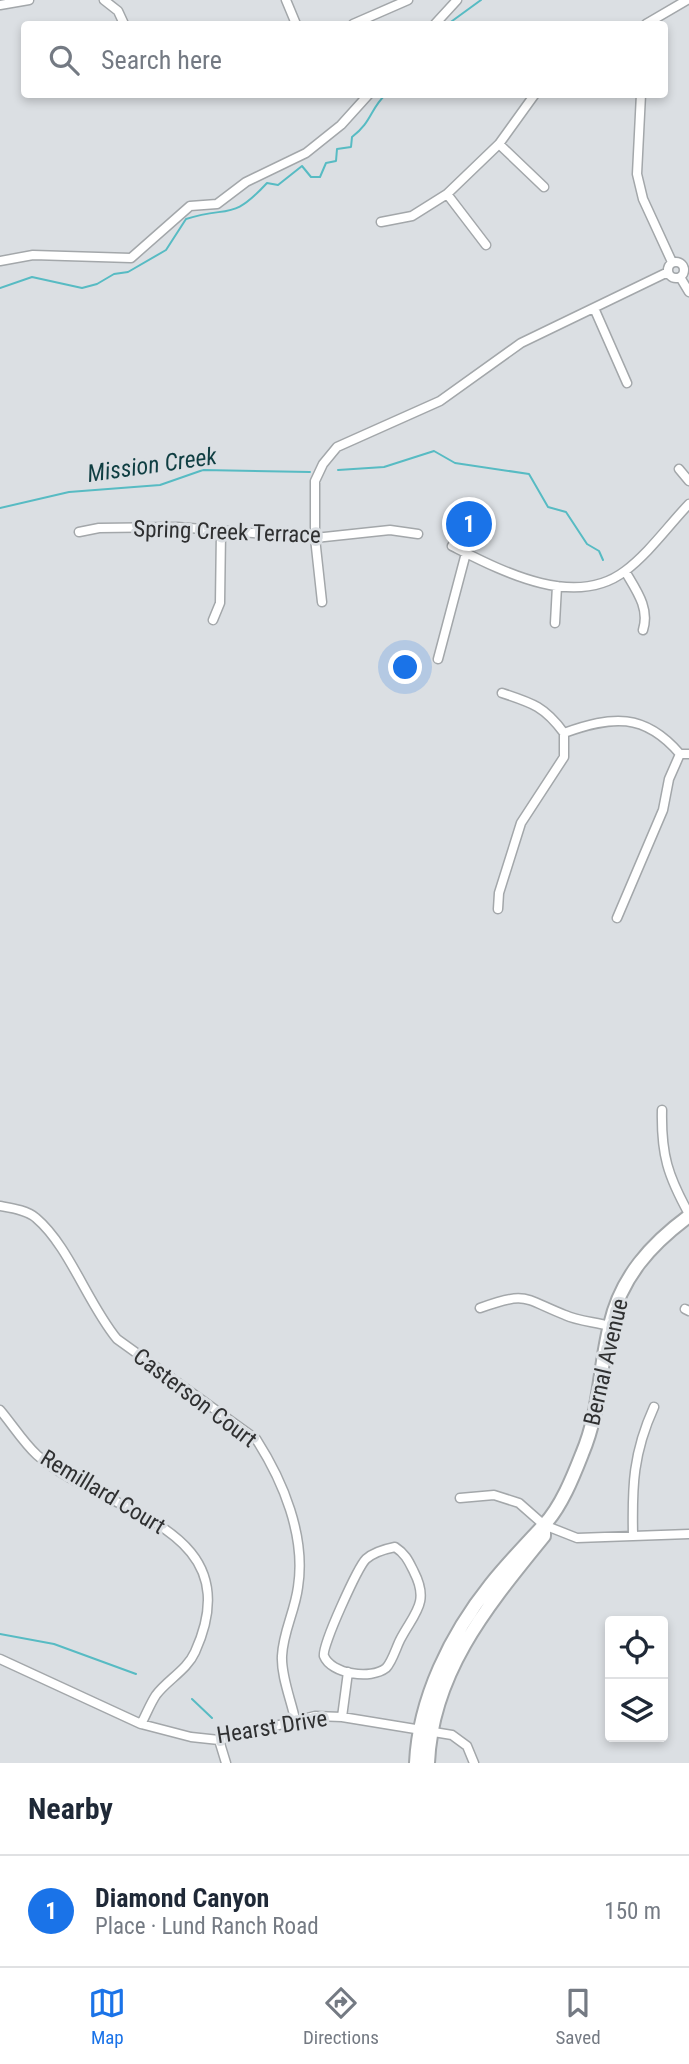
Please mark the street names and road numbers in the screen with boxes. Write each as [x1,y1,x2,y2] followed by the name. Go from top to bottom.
[133,515,321,549] street label: Spring Creek Terrace
[578,1296,634,1428] street label: Bernal Avenue
[128,1343,262,1453] street label: Casterson Court
[36,1444,170,1540] street label: Remillard Court
[215,1705,329,1749] street label: Hearst Drive

